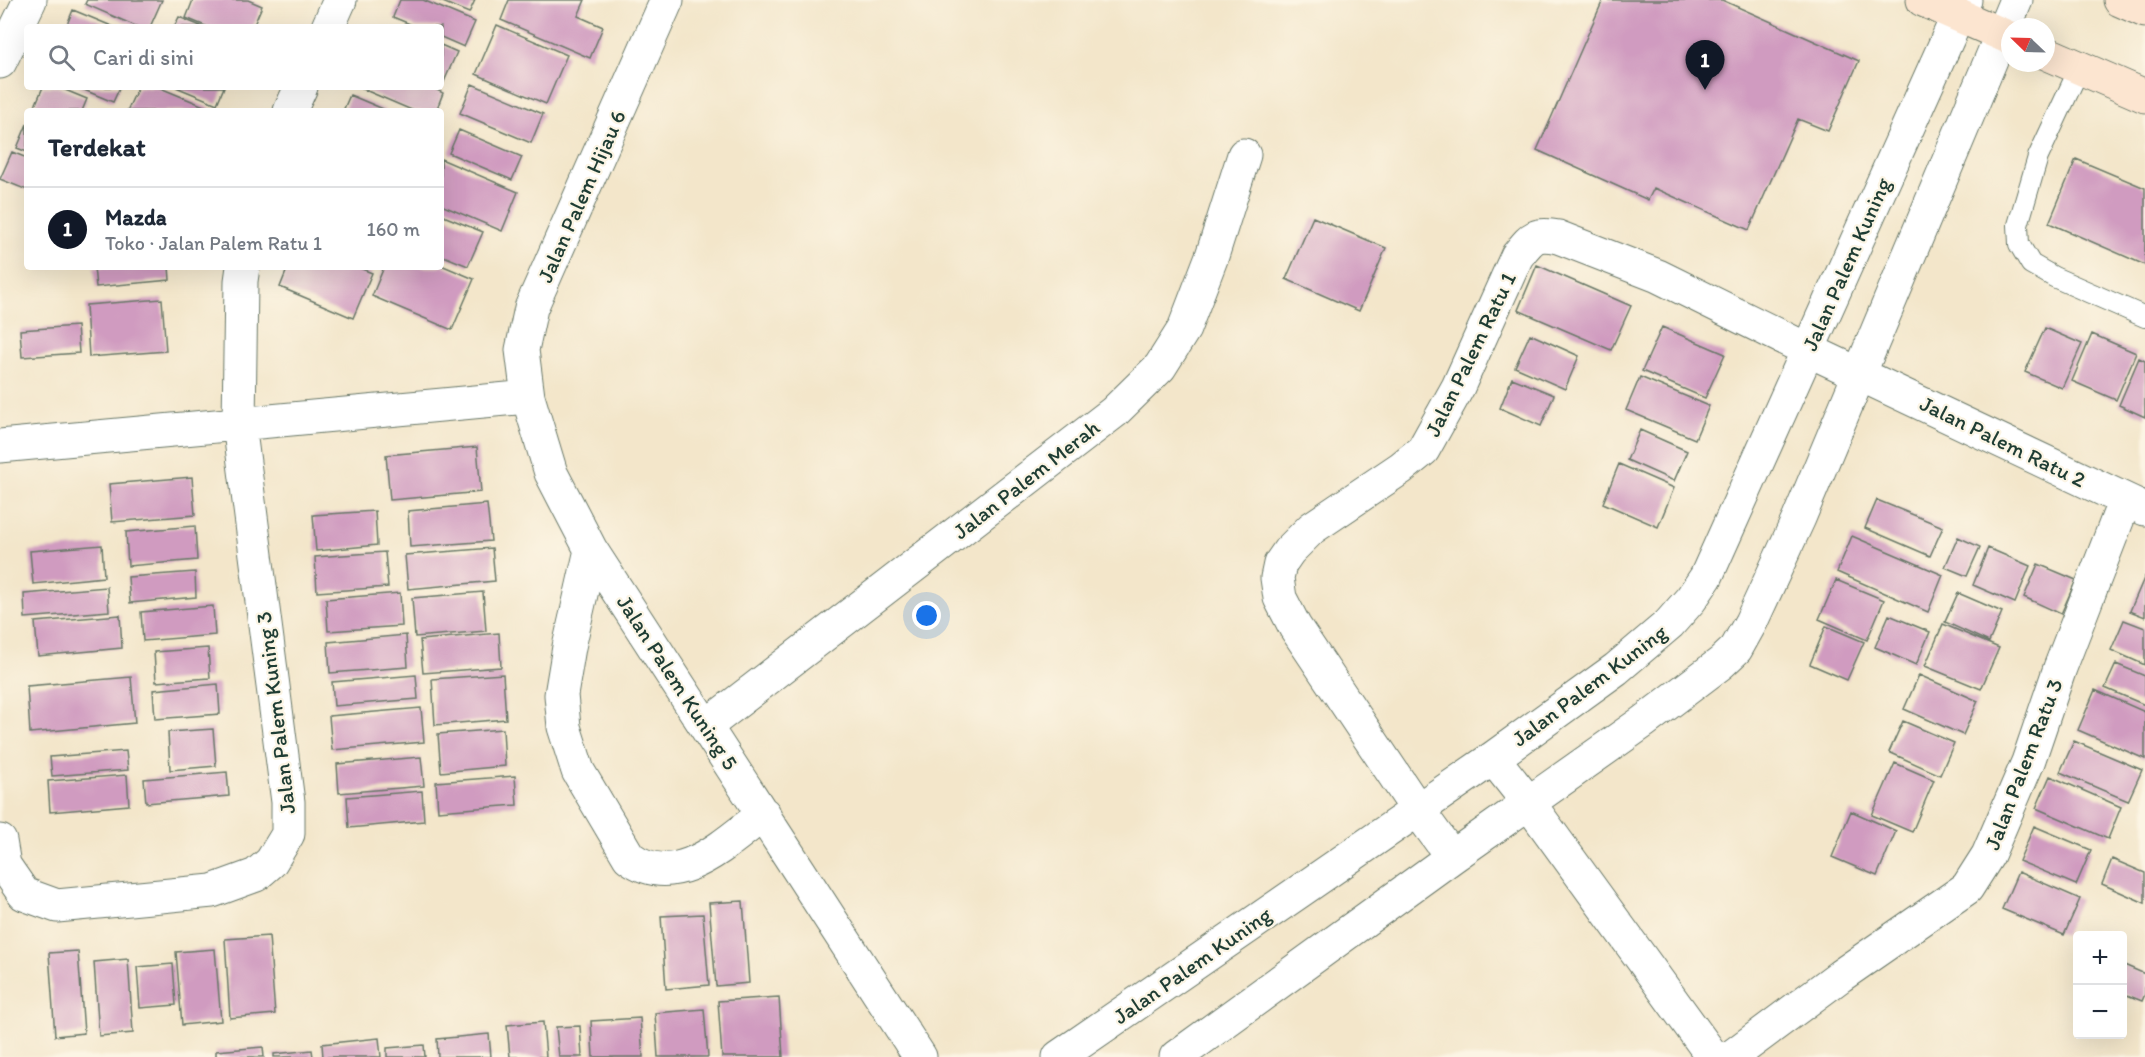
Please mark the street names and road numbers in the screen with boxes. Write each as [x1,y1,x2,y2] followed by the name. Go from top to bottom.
[531,106,632,287] street label: Jalan Palem Hijau 6
[1796,173,1897,355] street label: Jalan Palem Kuning
[1419,268,1522,441] street label: Jalan Palem Ratu 1
[1916,390,2090,493] street label: Jalan Palem Ratu 2
[948,414,1105,545] street label: Jalan Palem Merah
[611,590,744,775] street label: Jalan Palem Kuning 5
[250,610,301,816] street label: Jalan Palem Kuning 3
[1507,618,1673,752] street label: Jalan Palem Kuning
[1978,675,2069,854] street label: Jalan Palem Ratu 3
[1108,900,1277,1030] street label: Jalan Palem Kuning

